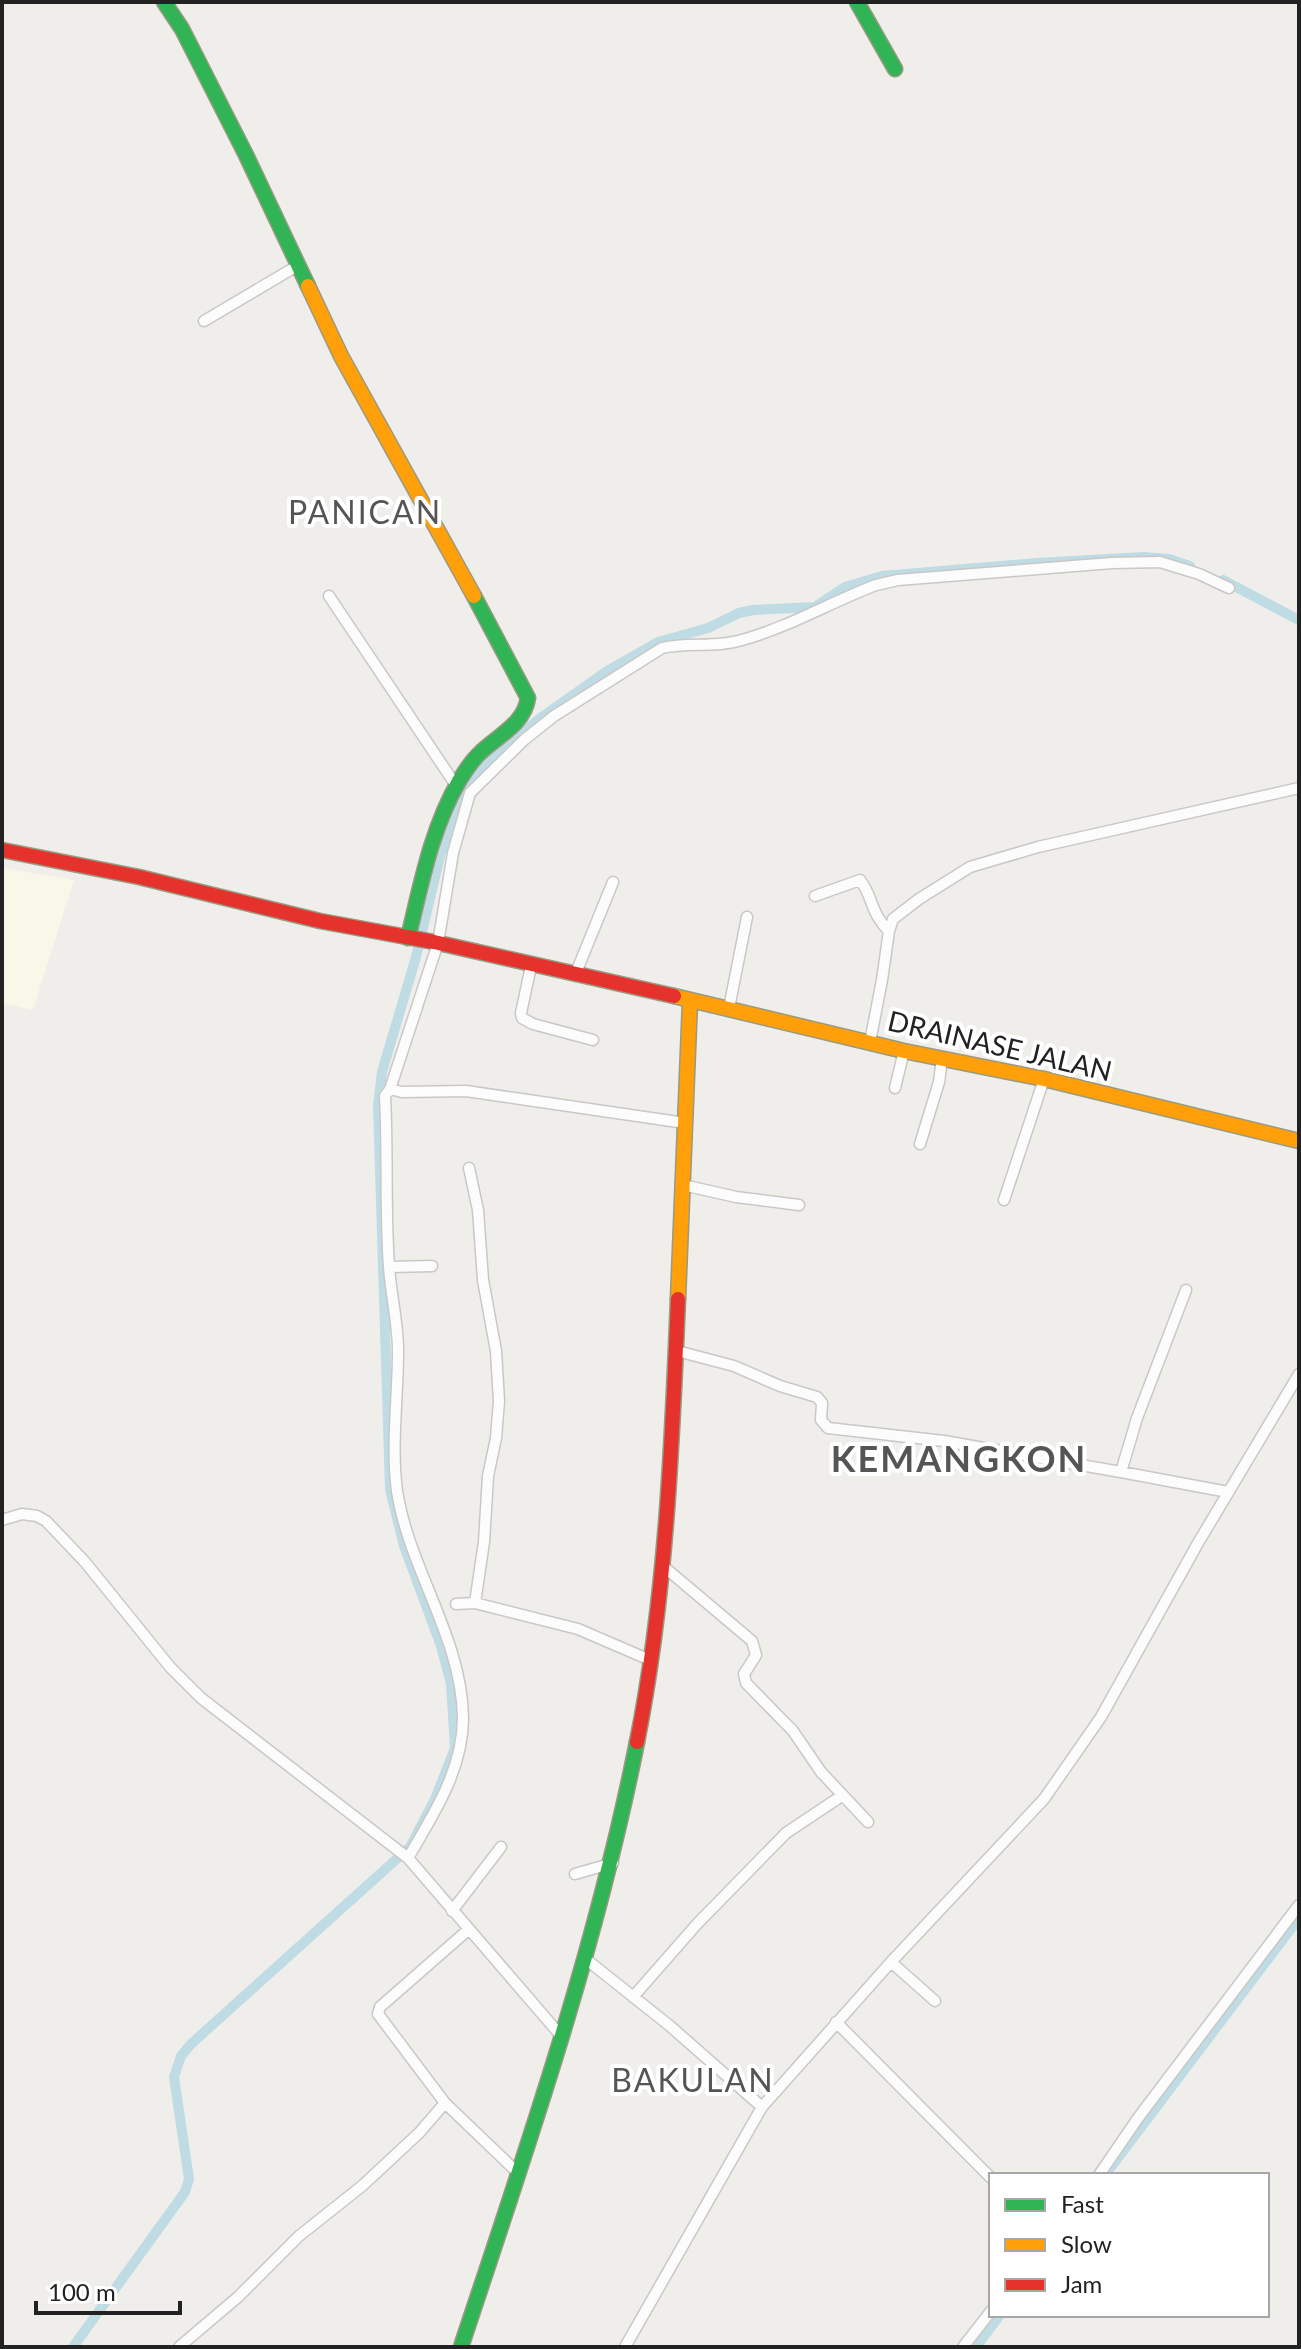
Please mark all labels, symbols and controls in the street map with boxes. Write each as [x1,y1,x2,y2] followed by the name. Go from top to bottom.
[288,492,442,531] district label: PANICAN
[885,1003,1115,1087] street label: DRAINASE JALAN
[831,1436,1087,1480] district label: KEMANGKON
[611,2060,775,2099] district label: BAKULAN
[989,2173,1269,2317] legend
[1061,2189,1104,2218] text: Fast
[1061,2229,1112,2258] text: Slow
[36,2265,180,2315] scale bar
[1061,2269,1102,2298] text: Jam
[48,2277,116,2306] text: 100 m

